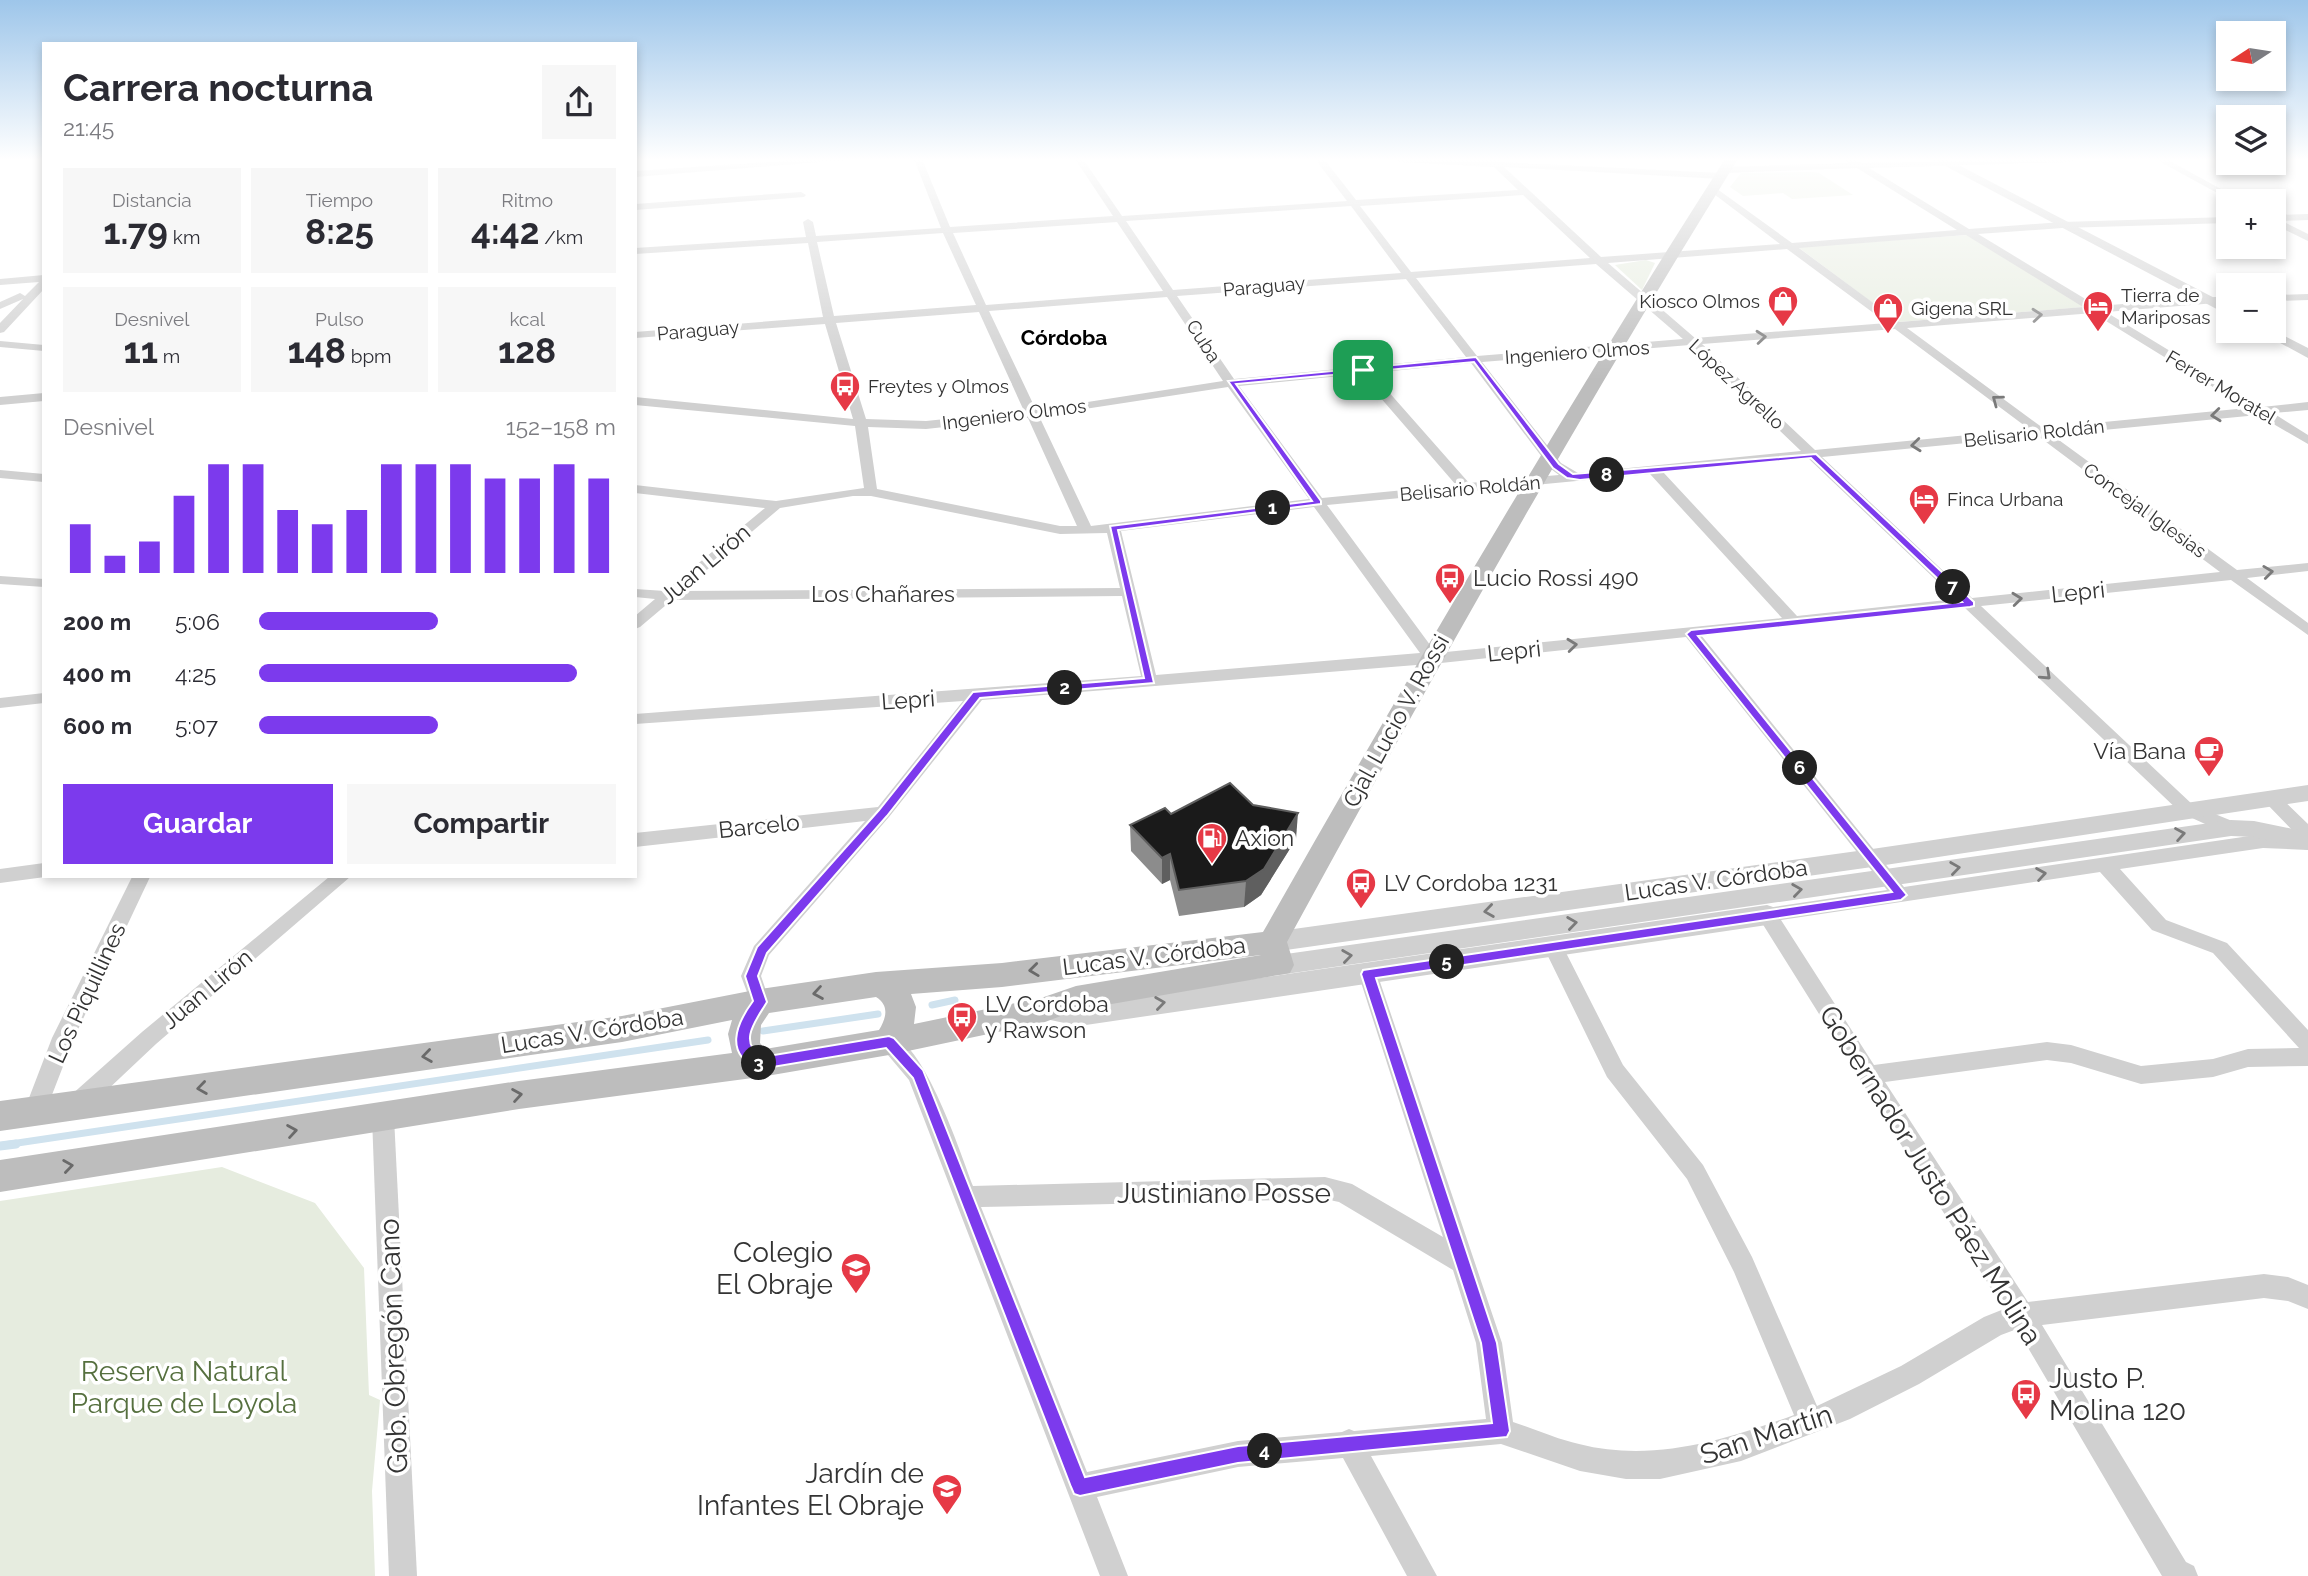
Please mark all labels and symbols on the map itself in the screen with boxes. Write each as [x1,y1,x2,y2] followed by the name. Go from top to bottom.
[2216,21,2286,91] north arrow
[1222,271,1306,301] street label: Paraguay
[1766,284,1800,328] shop icon: Kiosco Olmos
[2121,284,2210,328] place label: Tierra de Mariposas
[2081,289,2115,333] hotel icon: Tierra de Mariposas
[1639,290,1760,312] place label: Kiosco Olmos
[1871,291,1905,335] shop icon: Gigena SRL
[1911,297,2013,319] place label: Gigena SRL
[2032,308,2043,323] one-way arrow
[656,315,740,345] street label: Paraguay
[1182,316,1226,366] street label: Cuba
[1021,325,1107,350] district label: Córdoba
[1756,330,1767,345] one-way arrow
[1685,334,1789,434] street label: López Agrello
[1504,336,1650,368] street label: Ingeniero Olmos
[1333,340,1393,400] pin
[2162,346,2281,429] street label: Ferrer Moratel
[828,369,862,413] bus stop icon: Freytes y Olmos
[868,375,1009,397] place label: Freytes y Olmos
[941,394,1087,434] street label: Ingeniero Olmos
[1992,396,2005,409] one-way arrow
[2210,407,2221,422] one-way arrow
[1963,415,2105,451] street label: Belisario Roldán
[1910,437,1921,452] one-way arrow
[1590,458,1624,492] pin: 8
[2079,458,2211,562] street label: Concejal Iglesias
[1399,471,1541,505] street label: Belisario Roldán
[1907,482,1941,526] hotel icon: Finca Urbana
[1947,488,2063,510] place label: Finca Urbana
[1256,490,1290,526] pin: 1
[654,518,755,609] street label: Juan Lirón
[1433,561,1467,605] bus stop icon: Lucio Rossi 490
[1473,564,1639,591] place label: Lucio Rossi 490
[2263,565,2274,580] one-way arrow
[1936,570,1970,604] pin: 7
[2050,575,2106,608] street label: Lepri
[811,580,955,607] street label: Los Chañares
[2012,592,2023,607] one-way arrow
[1337,630,1454,812] street label: Cjal. Lucio V. Rossi
[1486,634,1542,667] street label: Lepri
[1566,638,1578,653] one-way arrow
[2037,667,2050,680] one-way arrow
[1048,670,1082,706] pin: 2
[880,684,936,715] street label: Lepri
[2192,734,2226,778] cafe icon: Vía Bana
[2093,737,2186,764] place label: Vía Bana
[1783,750,1818,786] pin: 6
[717,808,801,843] street label: Barcelo
[1195,821,1229,865] fuel station icon: Axion
[1235,824,1294,851] place label: Axion
[2174,827,2186,842] one-way arrow
[1623,853,1809,906] street label: Lucas V. Córdoba
[1949,860,1961,875] one-way arrow
[1344,866,1378,910] bus stop icon: LV Cordoba 1231
[2036,867,2047,882] one-way arrow
[1384,869,1558,896] place label: LV Cordoba 1231
[1791,883,1803,898] one-way arrow
[1483,904,1495,919] one-way arrow
[1566,916,1578,931] one-way arrow
[42,918,131,1067] street label: Los Piquillines
[1061,931,1247,980] street label: Lucas V. Córdoba
[156,943,257,1034] street label: Juan Lirón
[1430,944,1464,979] pin: 5
[1341,948,1353,963] one-way arrow
[1028,963,1040,978] one-way arrow
[812,985,824,1000] one-way arrow
[985,990,1109,1043] place label: LV Cordoba y Rawson
[1155,996,1166,1011] one-way arrow
[945,1000,979,1044] bus stop icon: LV Cordoba y Rawson
[1812,1000,2049,1351] street label: Gobernador Justo Páez Molina
[499,1003,685,1058] street label: Lucas V. Córdoba
[742,1046,776,1080] pin: 3
[421,1048,433,1063] one-way arrow
[196,1080,208,1095] one-way arrow
[511,1088,523,1103] one-way arrow
[286,1124,298,1139] one-way arrow
[62,1159,73,1174] one-way arrow
[1117,1177,1331,1210] street label: Justiniano Posse
[373,1218,414,1474] street label: Gob. Obregón Cano
[716,1236,833,1301] place label: Colegio El Obraje
[839,1251,873,1295] school or university icon: Colegio El Obraje
[71,1355,297,1420] park label: Reserva Natural Parque de Loyola
[2049,1362,2186,1427] place label: Justo P. Molina 120
[2009,1377,2043,1421] bus stop icon: Justo P. Molina 120
[1696,1398,1836,1471] street label: San Martín
[1248,1434,1282,1468] pin: 4
[697,1457,924,1522] place label: Jardín de Infantes El Obraje
[930,1472,964,1516] school or university icon: Jardín de Infantes El Obraje

